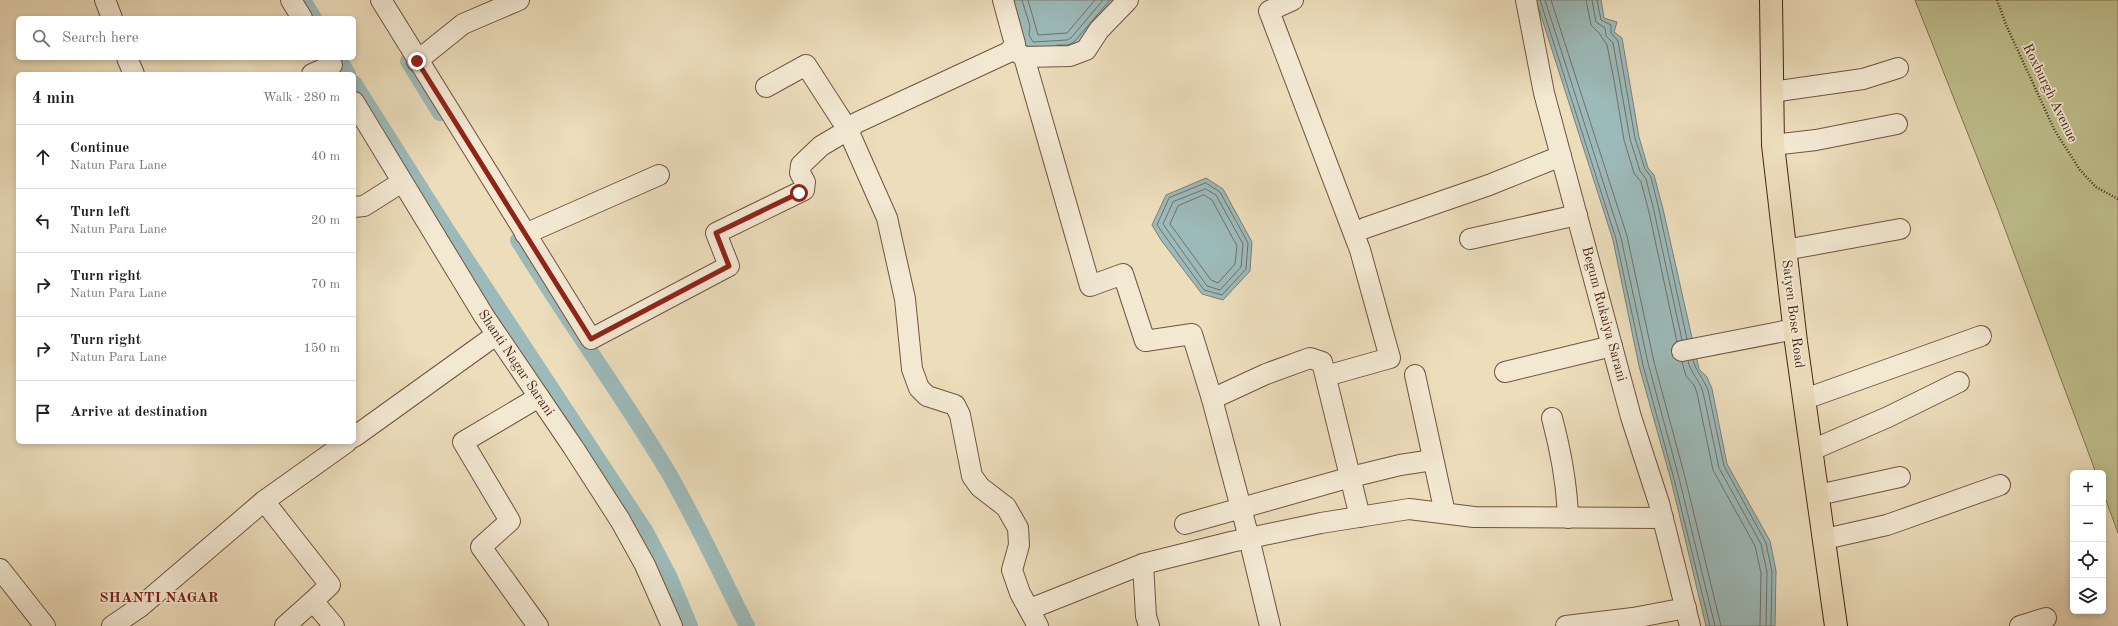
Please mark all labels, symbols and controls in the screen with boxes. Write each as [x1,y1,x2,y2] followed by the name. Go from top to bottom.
[16,16,356,60] search box
[30,27,52,49] icon: search
[62,31,139,46] text: Search here
[2020,41,2080,145] street label: Roxburgh Avenue
[408,52,426,70] route end
[32,90,75,107] text: 4 min
[263,91,340,104] text: Walk · 280 m
[70,141,129,156] text: Continue
[32,146,54,168] icon: ahead
[311,150,340,163] text: 40 m
[70,159,167,172] text: Natun Para Lane
[790,184,808,202] route start
[70,205,130,220] text: Turn left
[32,210,54,232] icon: left
[311,214,340,227] text: 20 m
[70,223,167,236] text: Natun Para Lane
[1579,245,1629,383] street label: Begum Rukaiya Sarani
[1779,259,1807,369] street label: Satyen Bose Road
[70,269,141,284] text: Turn right
[32,274,54,296] icon: right
[311,278,340,291] text: 70 m
[70,287,167,300] text: Natun Para Lane
[475,307,557,419] street label: Shanti Nagar Sarani
[70,333,141,348] text: Turn right
[32,338,54,360] icon: right
[303,342,340,355] text: 150 m
[70,351,167,364] text: Natun Para Lane
[32,402,54,424] icon: arrive
[70,405,208,420] text: Arrive at destination
[2070,470,2106,614] map controls
[2070,470,2106,506] button: +
[2070,506,2106,542] button: −
[2070,542,2106,578] button: locate
[2070,578,2106,614] button: layers
[99,591,219,606] district label: SHANTI NAGAR

